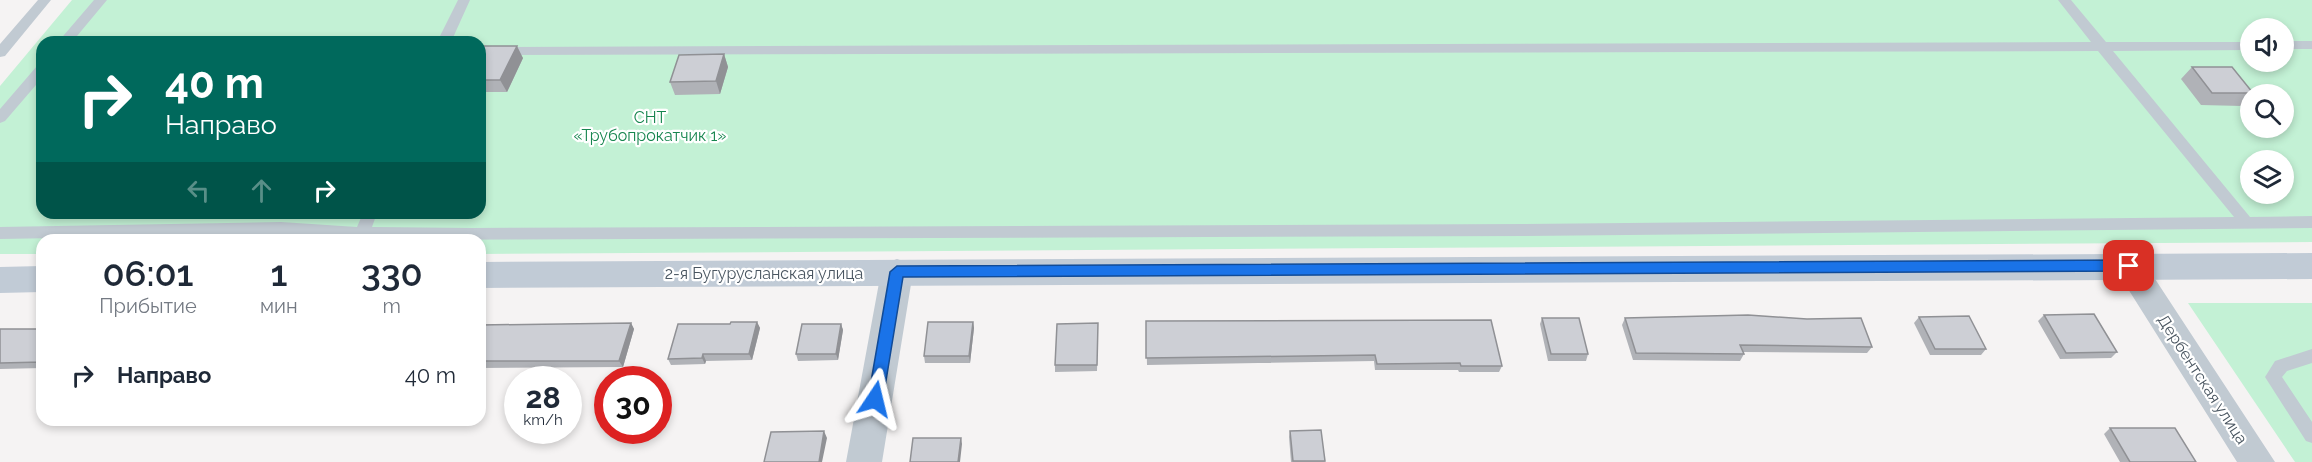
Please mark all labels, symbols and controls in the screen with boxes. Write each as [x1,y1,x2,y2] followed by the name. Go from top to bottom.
[2240,18,2294,204] map controls
[2240,18,2294,72] button: sound
[165,59,264,108] text: 40 m
[66,60,144,138] icon: right
[2240,84,2294,138] button: search
[574,108,726,145] park label: СНТ «Трубопрокатчик 1»
[165,109,277,140] text: Направо
[2240,150,2294,204] button: layers
[182,174,215,207] icon: left
[245,174,278,207] icon: ahead
[308,174,341,207] icon: right
[2103,240,2154,291] pin
[2112,249,2145,282] icon: arrive
[103,252,194,294] text: 06:01
[270,252,287,294] text: 1
[361,252,423,294] text: 330
[665,264,863,283] street label: 2-я Бугурусланская улица
[99,294,197,318] text: Прибытие
[260,294,298,318] text: мин
[383,294,401,318] text: m
[2154,311,2251,447] street label: Дербентская улица
[66,359,99,392] icon: right
[117,362,211,388] text: Направо
[405,362,456,388] text: 40 m
[594,366,672,444] speed limit sign: 30
[843,367,907,431] position arrow
[525,380,561,415] text: 28
[523,411,563,429] text: km/h

